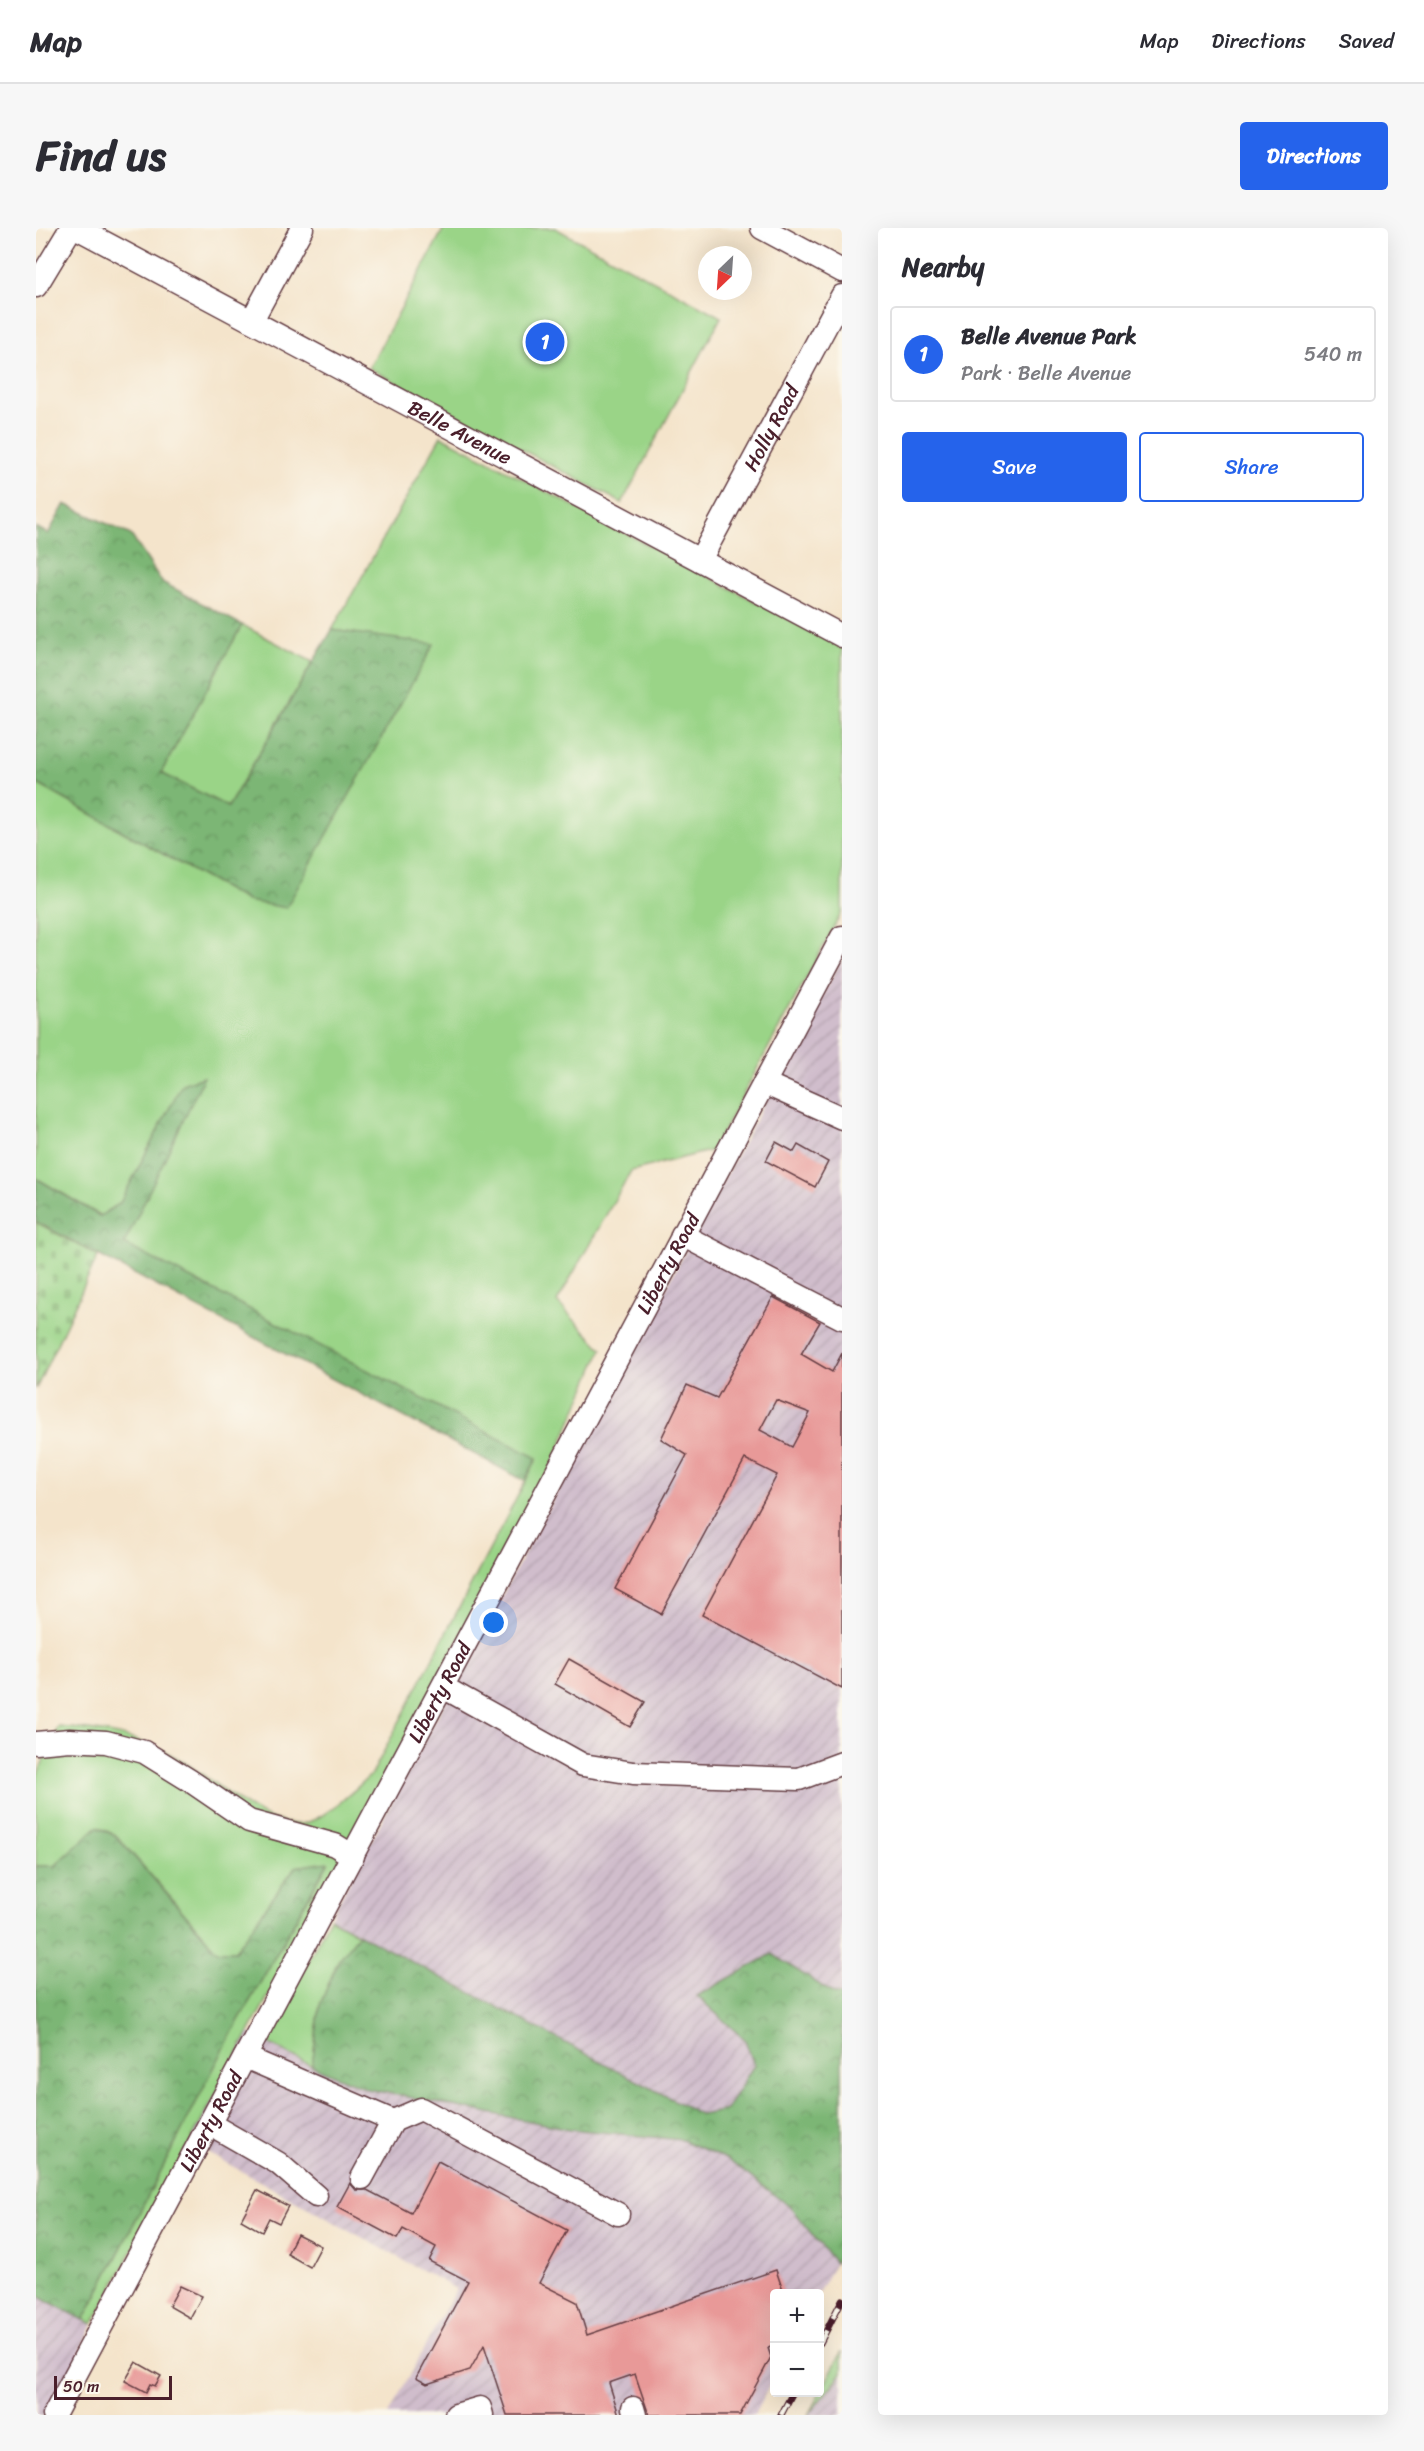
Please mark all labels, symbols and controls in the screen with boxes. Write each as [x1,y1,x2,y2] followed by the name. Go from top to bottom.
[30,17,82,66] text: Map
[1140,22,1178,60] text: Map
[1211,22,1306,60] text: Directions
[1339,22,1394,60] text: Saved
[36,119,166,193] text: Find us
[1240,122,1388,190] button: Directions
[902,244,984,290] text: Nearby
[698,246,752,300] north arrow
[961,317,1137,356] text: Belle Avenue Park
[526,320,564,364] pin: 1
[919,337,928,372] text: 1
[1304,337,1362,372] text: 540 m
[961,356,1131,391] text: Park · Belle Avenue
[733,377,809,478] street label: Holly Road
[402,390,518,474] street label: Belle Avenue
[902,432,1127,502] button: Save
[1139,432,1364,502] button: Share
[627,1205,710,1320] street label: Liberty Road
[479,1608,508,1637] your location
[398,1634,481,1749] street label: Liberty Road
[169,2063,253,2178] street label: Liberty Road
[770,2289,824,2397] map controls
[770,2289,824,2343] button: +
[770,2343,824,2397] button: −
[63,2372,99,2401] text: 50 m
[54,2373,172,2400] scale bar

